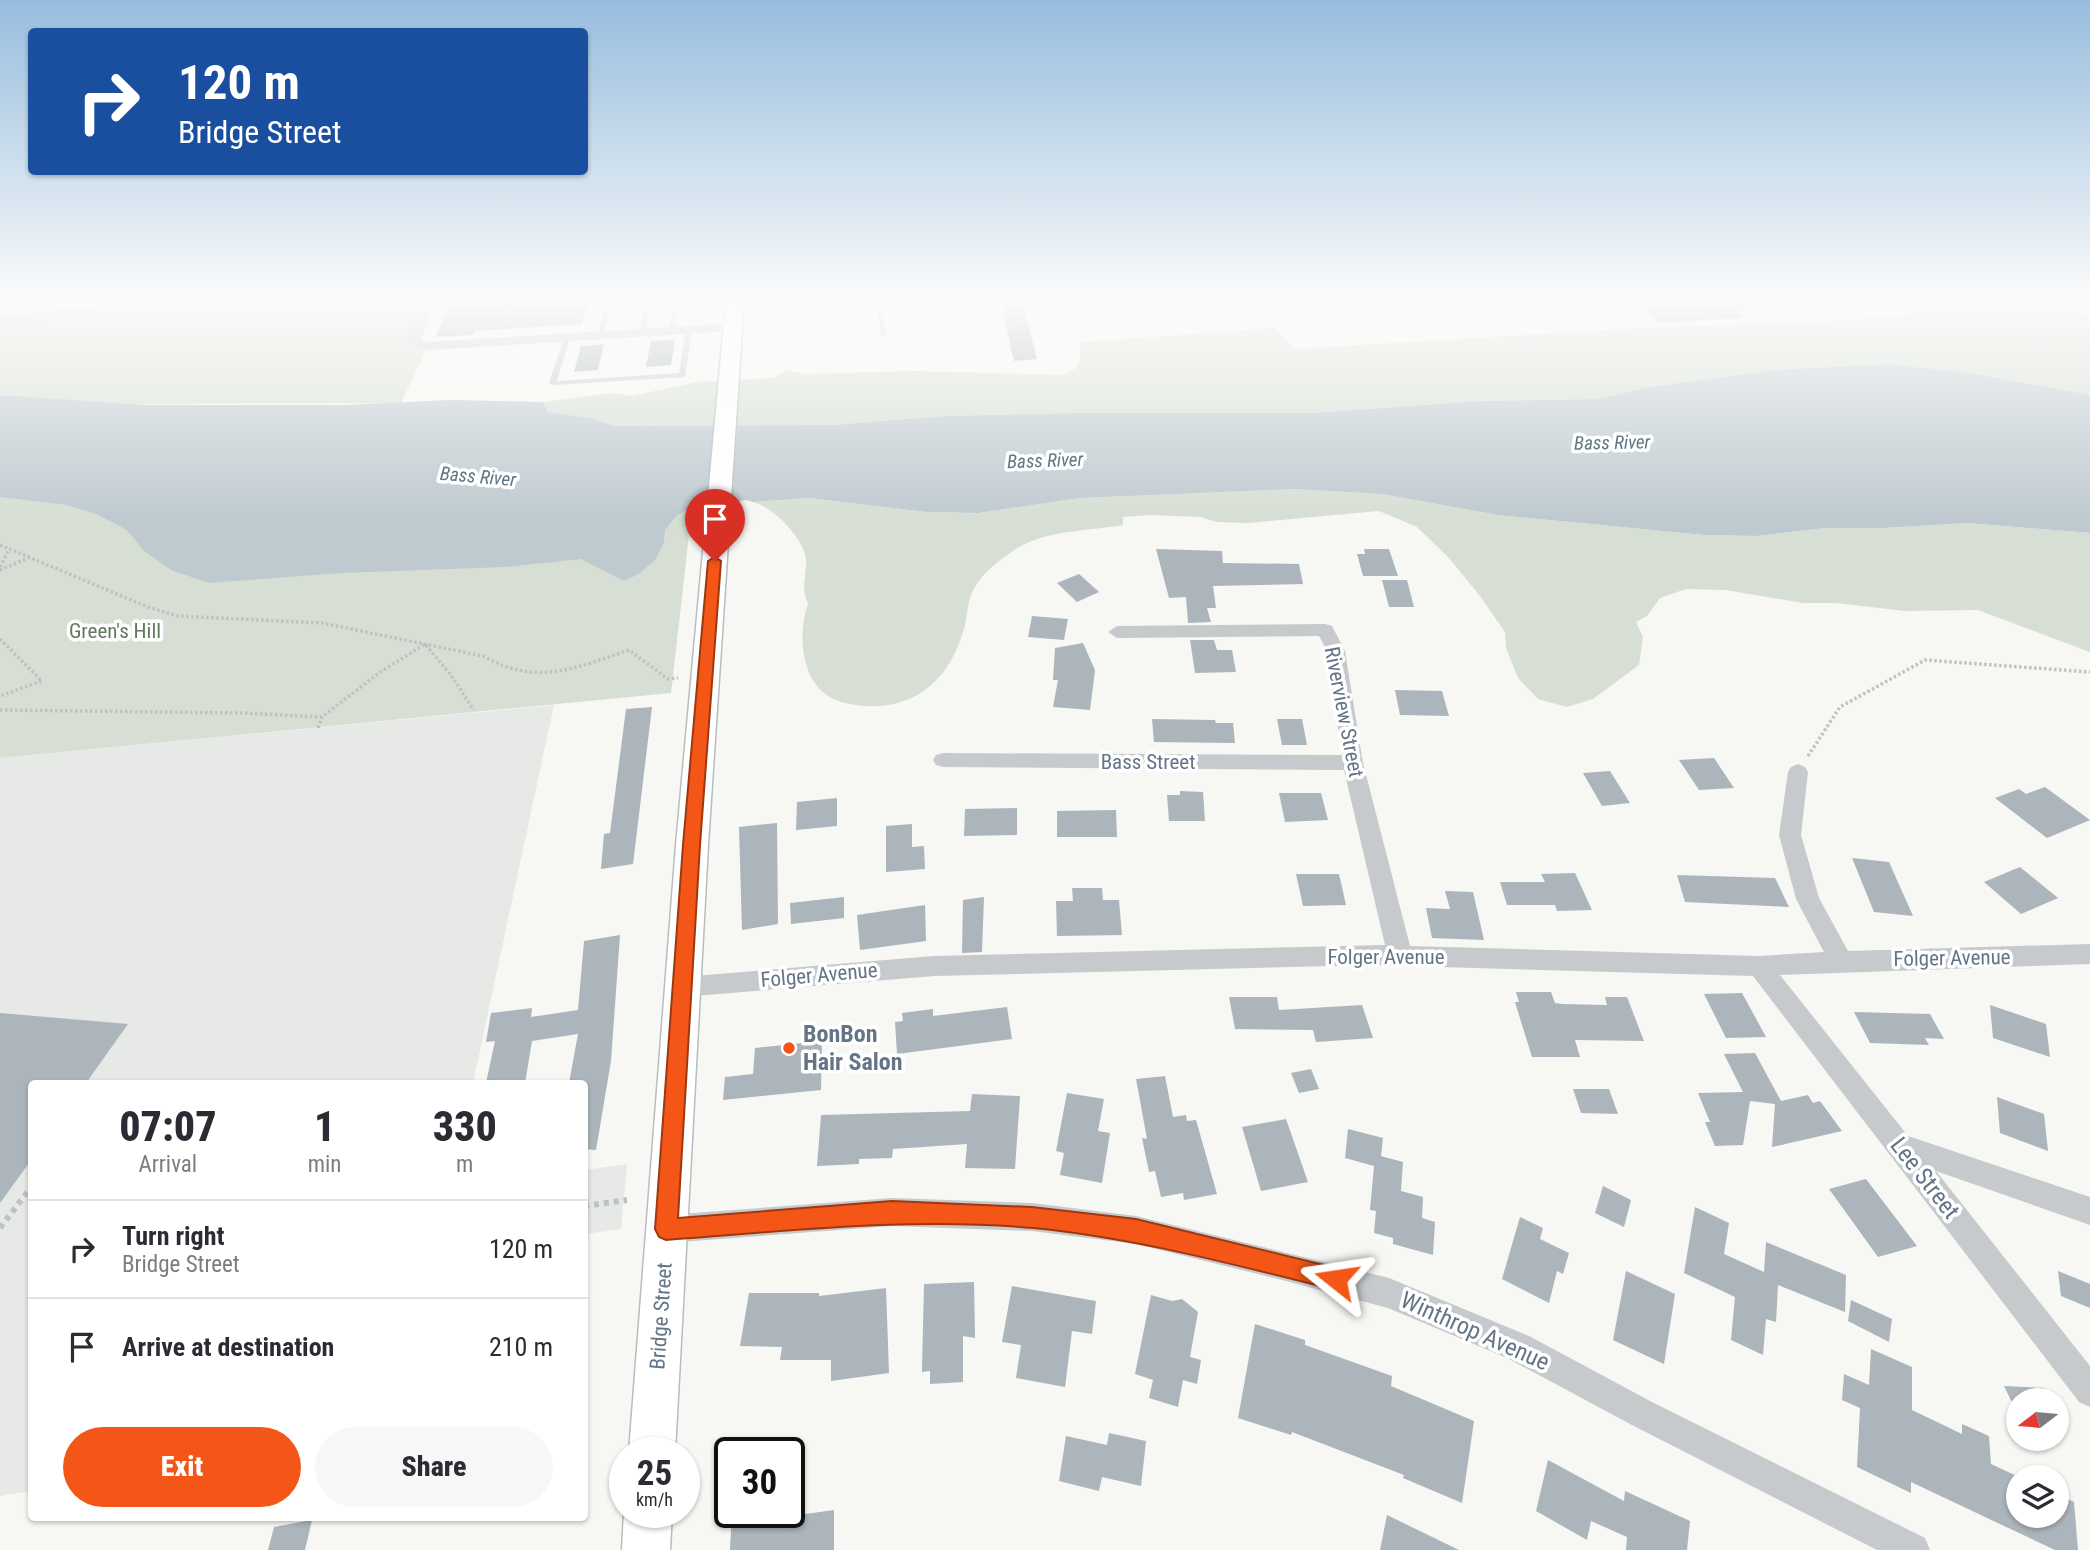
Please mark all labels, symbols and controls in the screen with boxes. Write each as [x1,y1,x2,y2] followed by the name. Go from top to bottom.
[178,54,300,111] text: 120 m
[63,56,154,147] icon: right
[178,113,342,151] text: Bridge Street
[1574,430,1651,455] water label: Bass River
[1007,448,1084,473] water label: Bass River
[439,462,517,491] water label: Bass River
[685,489,745,561] pin
[696,500,734,538] icon: arrive
[69,619,161,643] park label: Green's Hill
[1320,645,1368,779] street label: Riverview Street
[1101,750,1195,774] street label: Bass Street
[1327,945,1445,969] street label: Folger Avenue
[1893,945,2011,971] street label: Folger Avenue
[760,958,879,992] street label: Folger Avenue
[803,1020,903,1076] place label: BonBon Hair Salon
[781,1040,797,1056] marker: BonBon Hair Salon
[119,1102,216,1151] text: 07:07
[314,1102,335,1151] text: 1
[433,1102,497,1151] text: 330
[1885,1132,1965,1224] street label: Lee Street
[139,1151,197,1178] text: Arrival
[308,1151,341,1178] text: min
[456,1151,473,1178] text: m
[122,1221,224,1251] text: Turn right
[63,1230,101,1268] icon: right
[489,1234,553,1264] text: 120 m
[1299,1242,1373,1316] position arrow
[122,1251,240,1278] text: Bridge Street
[645,1262,677,1370] street label: Bridge Street
[1396,1286,1554,1376] street label: Winthrop Avenue
[63,1328,101,1366] icon: arrive
[122,1332,334,1362] text: Arrive at destination
[489,1332,553,1362] text: 210 m
[2006,1388,2068,1451] north arrow
[2006,1388,2069,1528] map controls
[63,1427,301,1507] button: Exit
[315,1427,553,1507] button: Share
[714,1437,805,1528] speed limit sign: 30
[637,1453,672,1494] text: 25
[2006,1465,2069,1528] button: layers
[636,1489,673,1510] text: km/h

